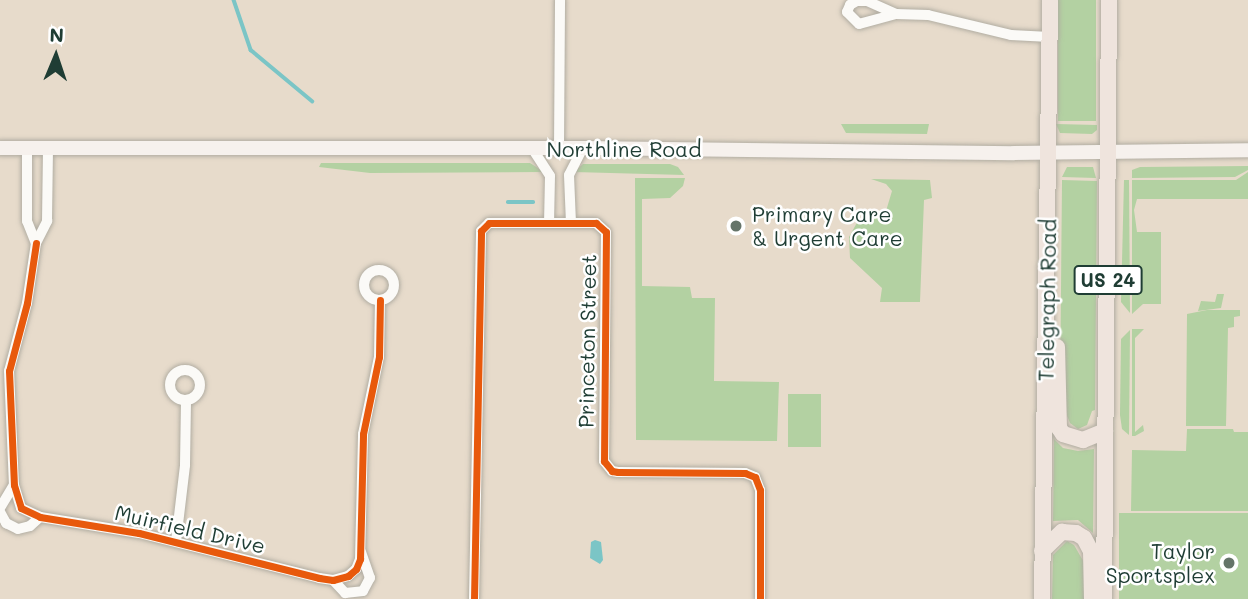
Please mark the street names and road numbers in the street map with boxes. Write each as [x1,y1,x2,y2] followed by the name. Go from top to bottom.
[547,136,701,162] street label: Northline Road
[1033,218,1061,382] street label: Telegraph Road
[573,254,601,428] street label: Princeton Street
[1073,264,1143,296] road number: US 24
[112,499,268,559] street label: Muirfield Drive

